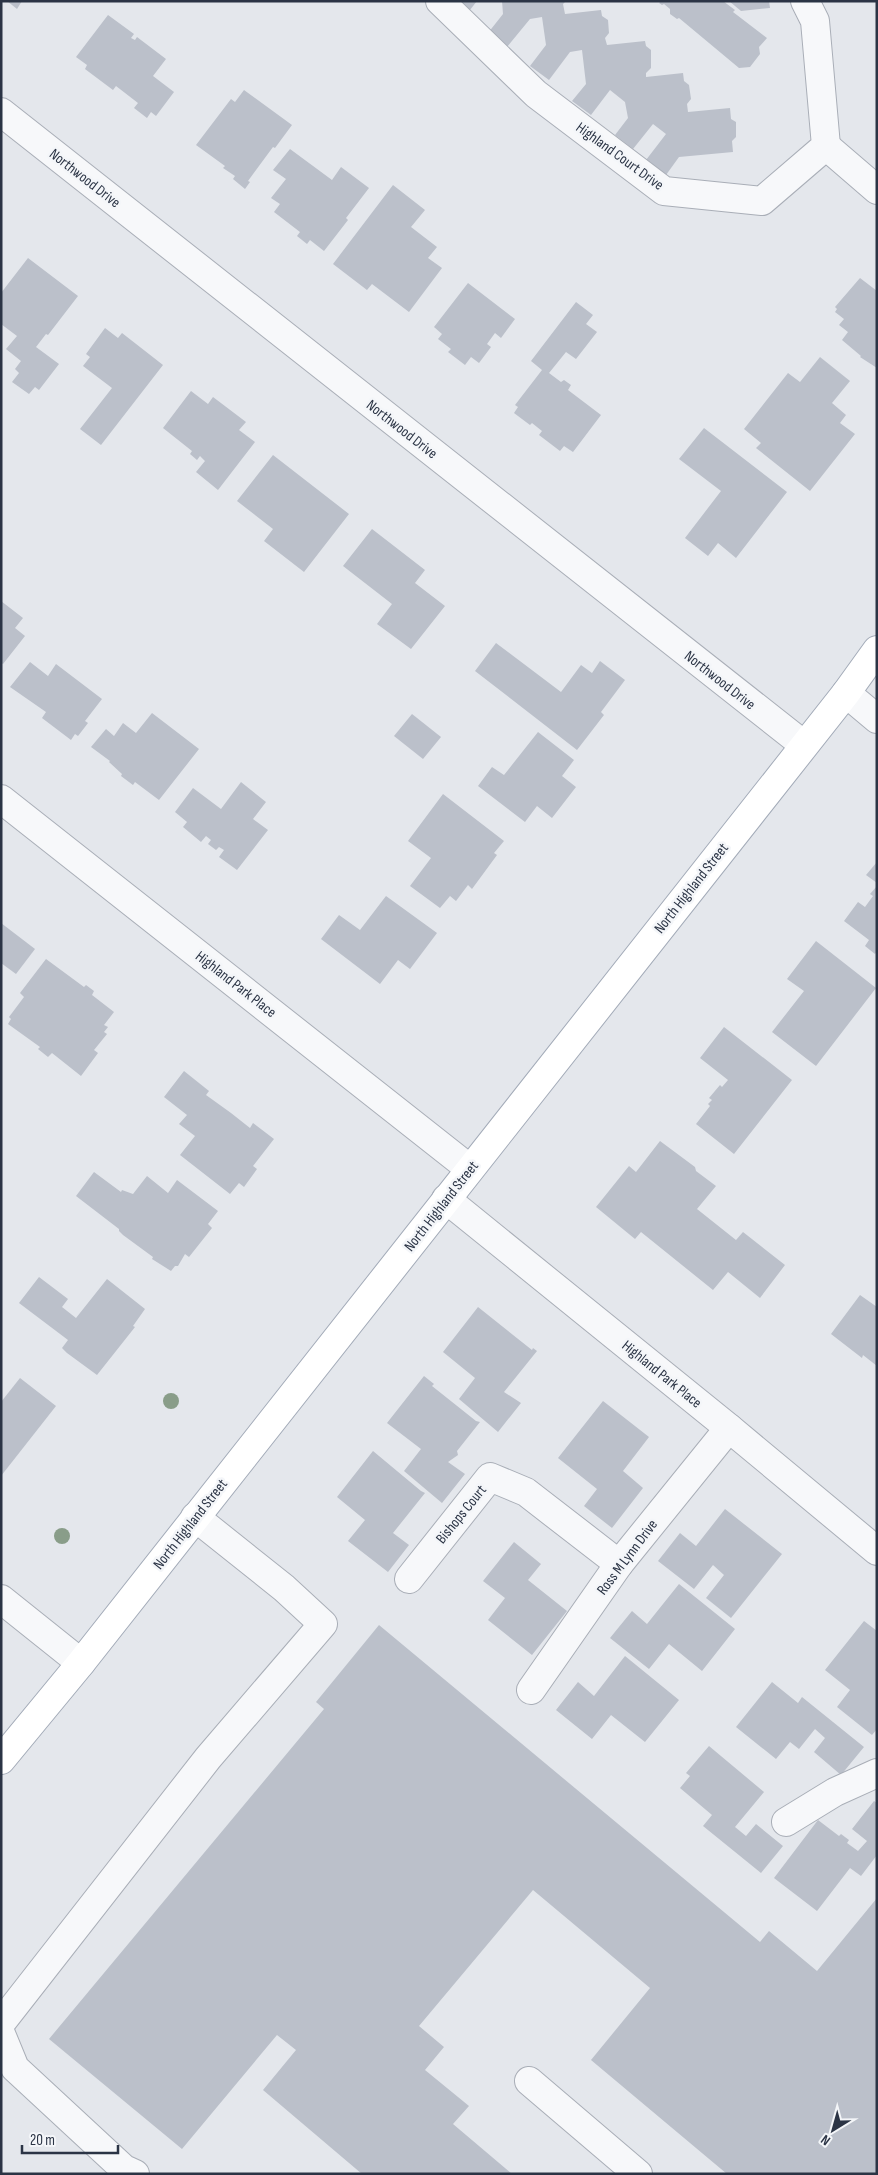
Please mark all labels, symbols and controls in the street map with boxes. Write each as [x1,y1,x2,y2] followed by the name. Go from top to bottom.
[572,118,667,195] street label: Highland Court Drive
[45,145,124,212] street label: Northwood Drive
[362,396,441,463] street label: Northwood Drive
[680,647,759,714] street label: Northwood Drive
[650,839,733,937] street label: North Highland Street
[191,947,280,1022] street label: Highland Park Place
[400,1157,483,1255] street label: North Highland Street
[618,1336,706,1412] street label: Highland Park Place
[149,1475,232,1573] street label: North Highland Street
[432,1481,491,1548] street label: Bishops Court
[593,1516,662,1599] street label: Ross M Lynn Drive
[808,2105,858,2155] north arrow
[22,2122,119,2154] scale bar
[30,2131,55,2150] text: 20 m
[817,2131,834,2149] text: N

